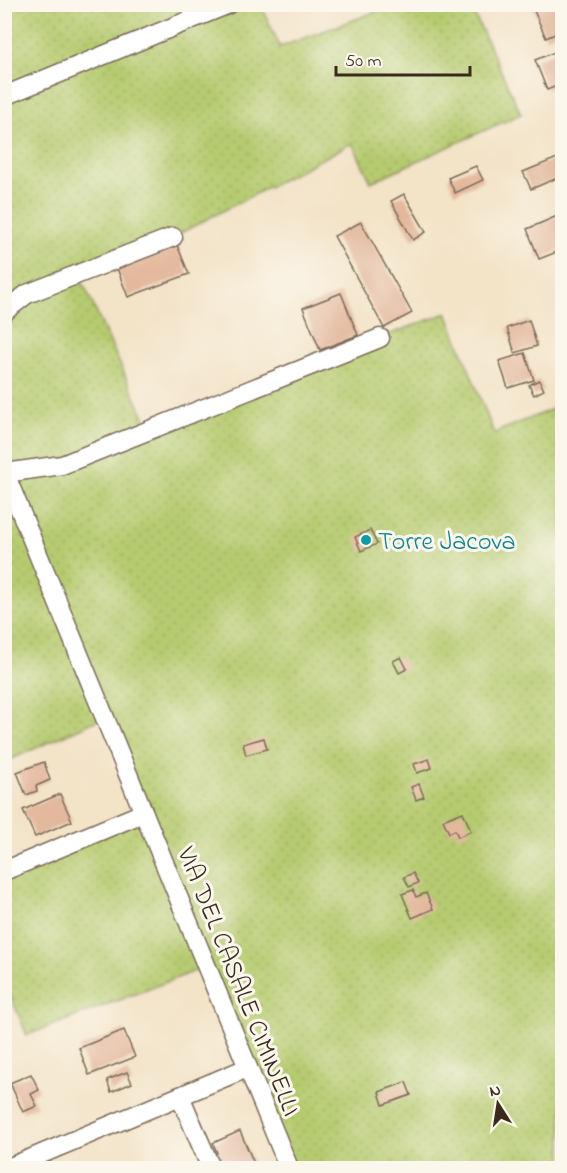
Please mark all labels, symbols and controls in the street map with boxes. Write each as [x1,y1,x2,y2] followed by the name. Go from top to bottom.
[336,39,470,77] scale bar
[345,49,382,75] text: 50 m
[378,524,516,562] place label: Torre Jacova
[359,533,373,547] marker: Torre Jacova
[165,841,309,1123] street label: VIA DEL CASALE CIMINELLI
[468,1074,528,1134] north arrow
[488,1078,503,1104] text: N

